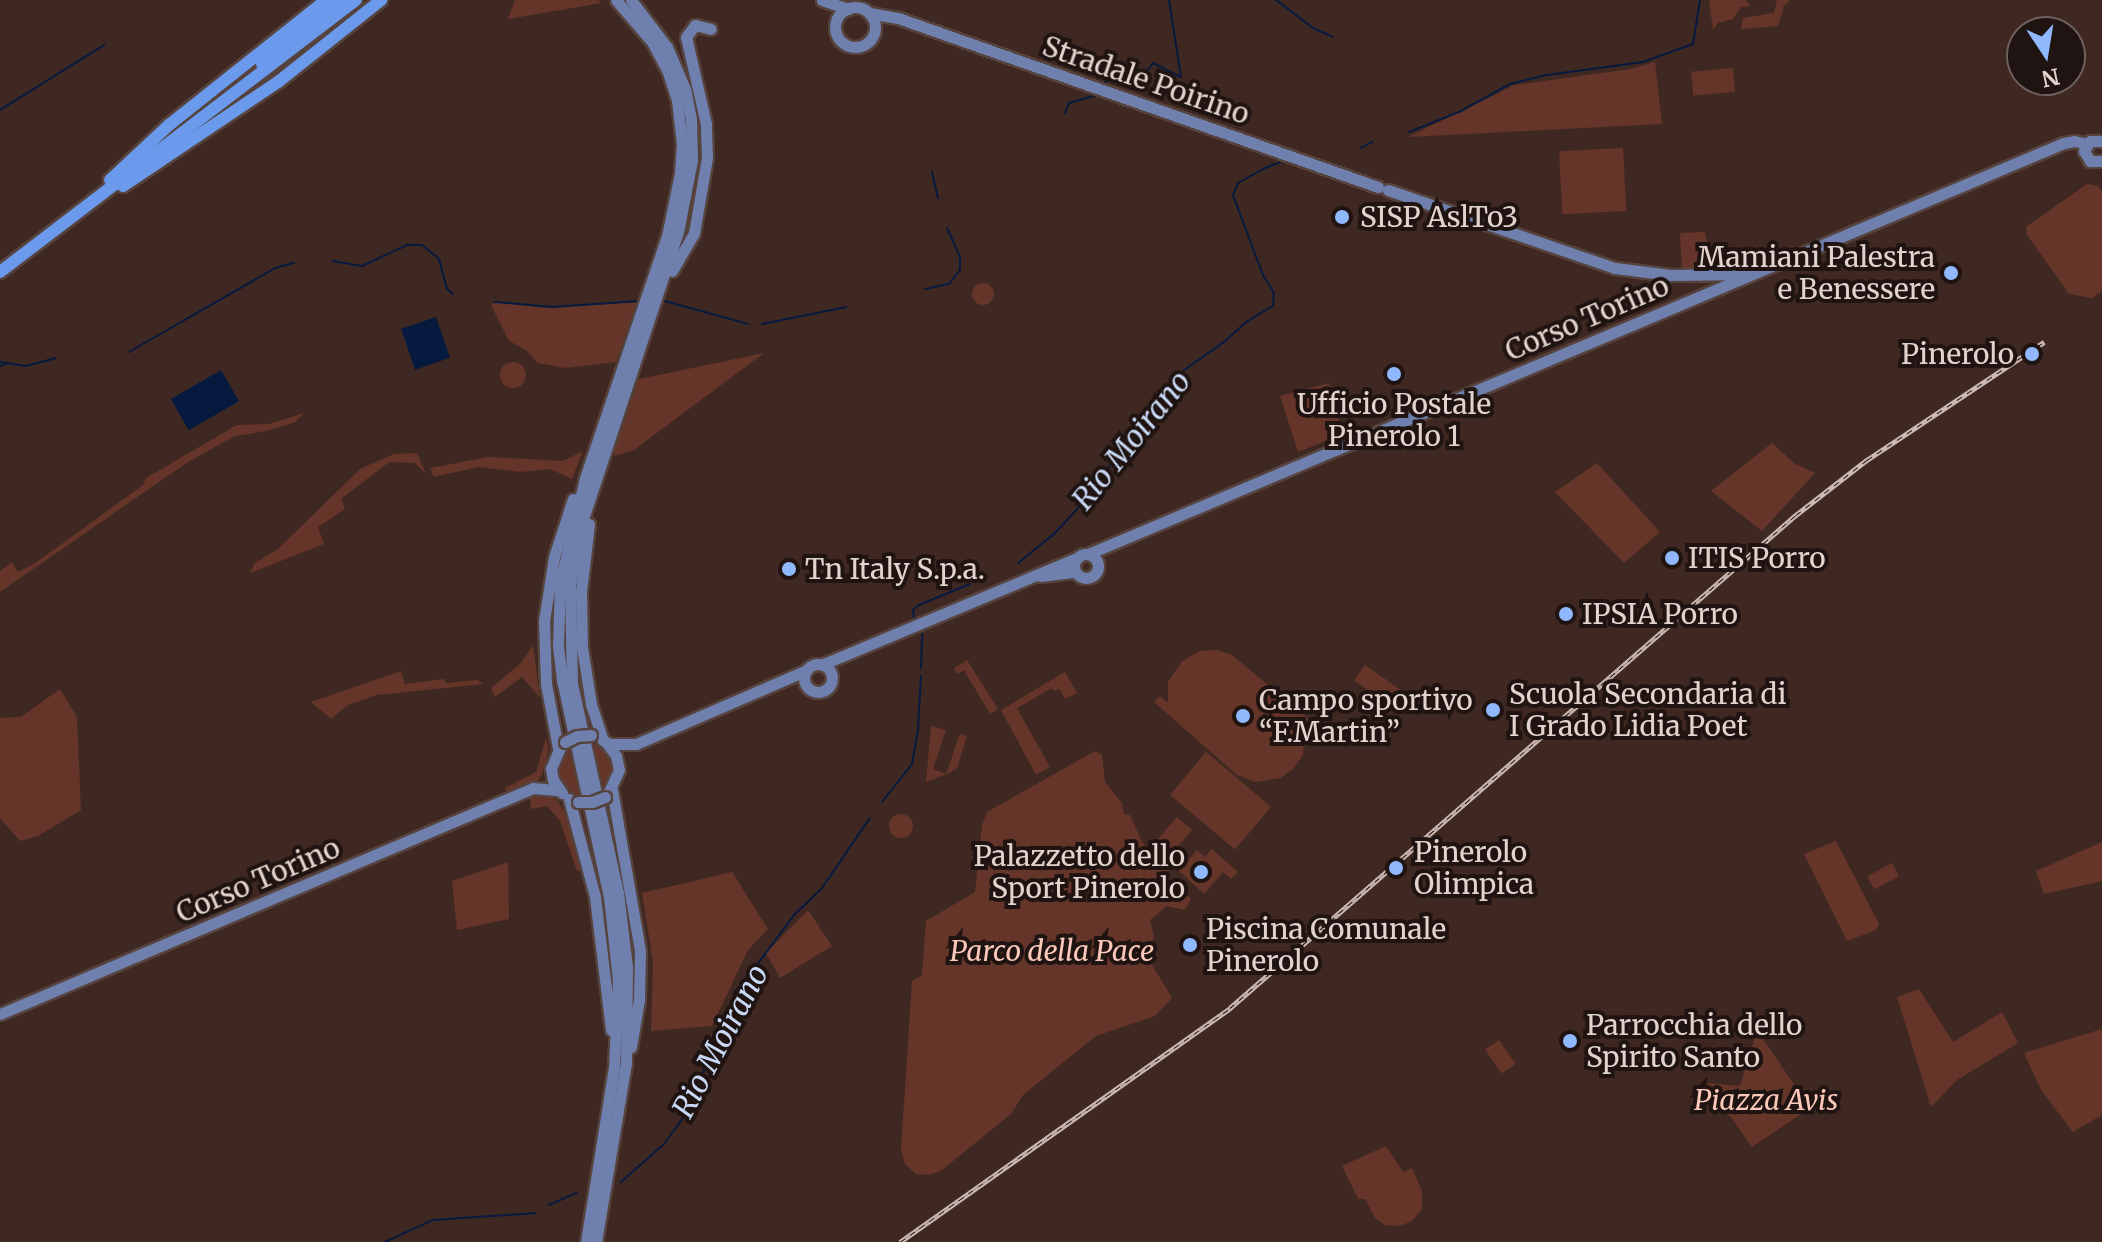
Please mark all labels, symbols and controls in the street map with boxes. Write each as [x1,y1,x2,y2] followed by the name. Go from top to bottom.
[2006,16,2086,96] north arrow
[1038,29,1254,131] street label: Stradale Poirino
[2039,62,2062,93] text: N
[1360,200,1518,234] place label: SISP AslTo3
[1331,206,1353,228] marker: SISP AslTo3
[1698,240,1935,306] place label: Mamiani Palestra e Benessere
[1942,264,1960,282] marker: Mamiani Palestra e Benessere
[1500,268,1674,368] street label: Corso Torino
[1901,337,2014,371] place label: Pinerolo
[2021,343,2043,365] marker: Pinerolo
[1064,363,1198,517] water label: Rio Moirano
[1385,365,1403,383] marker: Ufficio Postale Pinerolo 1
[1297,387,1491,453] place label: Ufficio Postale Pinerolo 1
[1688,541,1825,575] place label: ITIS Porro
[1663,549,1681,567] marker: ITIS Porro
[805,552,985,586] place label: Tn Italy S.p.a.
[780,560,798,578] marker: Tn Italy S.p.a.
[1582,597,1738,631] place label: IPSIA Porro
[1557,605,1575,623] marker: IPSIA Porro
[1509,677,1786,743] place label: Scuola Secondaria di I Grado Lidia Poet
[1259,683,1473,749] place label: Campo sportivo “F.Martin”
[1484,701,1502,719] marker: Scuola Secondaria di I Grado Lidia Poet
[1234,707,1252,725] marker: Campo sportivo “F.Martin”
[171,830,345,930] street label: Corso Torino
[1414,835,1534,901] place label: Pinerolo Olimpica
[974,839,1185,905] place label: Palazzetto dello Sport Pinerolo
[1385,857,1407,879] marker: Pinerolo Olimpica
[1192,863,1210,881] marker: Palazzetto dello Sport Pinerolo
[1206,912,1446,978] place label: Piscina Comunale Pinerolo
[950,934,1154,968] park label: Parco della Pace
[1181,936,1199,954] marker: Piscina Comunale Pinerolo
[665,958,775,1124] water label: Rio Moirano
[1586,1008,1802,1074] place label: Parrocchia dello Spirito Santo
[1561,1032,1579,1050] marker: Parrocchia dello Spirito Santo
[1694,1083,1838,1117] park label: Piazza Avis

